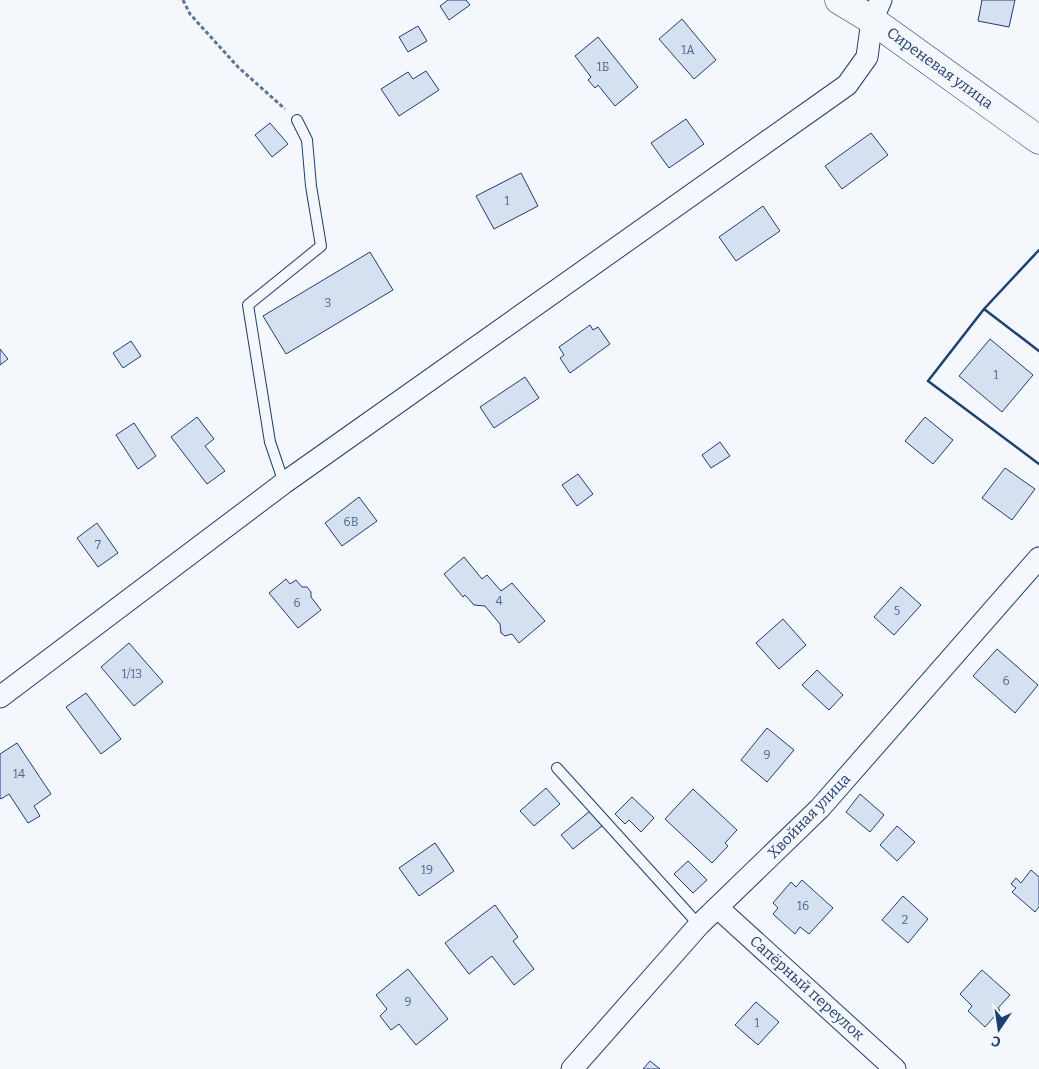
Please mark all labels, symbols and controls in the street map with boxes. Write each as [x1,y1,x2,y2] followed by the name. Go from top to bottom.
[883,23,997,113] street label: Сиреневая улица
[681,43,695,57] house number: 1А
[597,60,609,74] house number: 1Б
[505,194,510,208] house number: 1
[325,296,332,310] house number: 3
[994,368,999,382] house number: 1
[344,515,358,529] house number: 6В
[95,538,101,552] house number: 7
[495,594,503,608] house number: 4
[293,596,301,610] house number: 6
[894,604,900,618] house number: 5
[122,667,142,681] house number: 1/13
[1002,674,1010,688] house number: 6
[763,748,771,762] house number: 9
[13,767,25,781] house number: 14
[764,770,854,862] street label: Хвойная улица
[421,863,433,877] house number: 19
[797,899,809,913] house number: 16
[902,913,908,927] house number: 2
[746,932,868,1044] street label: Сапёрный переулок
[404,995,412,1009] house number: 9
[974,1004,1024,1054] north arrow
[755,1016,760,1030] house number: 1
[990,1032,1002,1050] text: С

